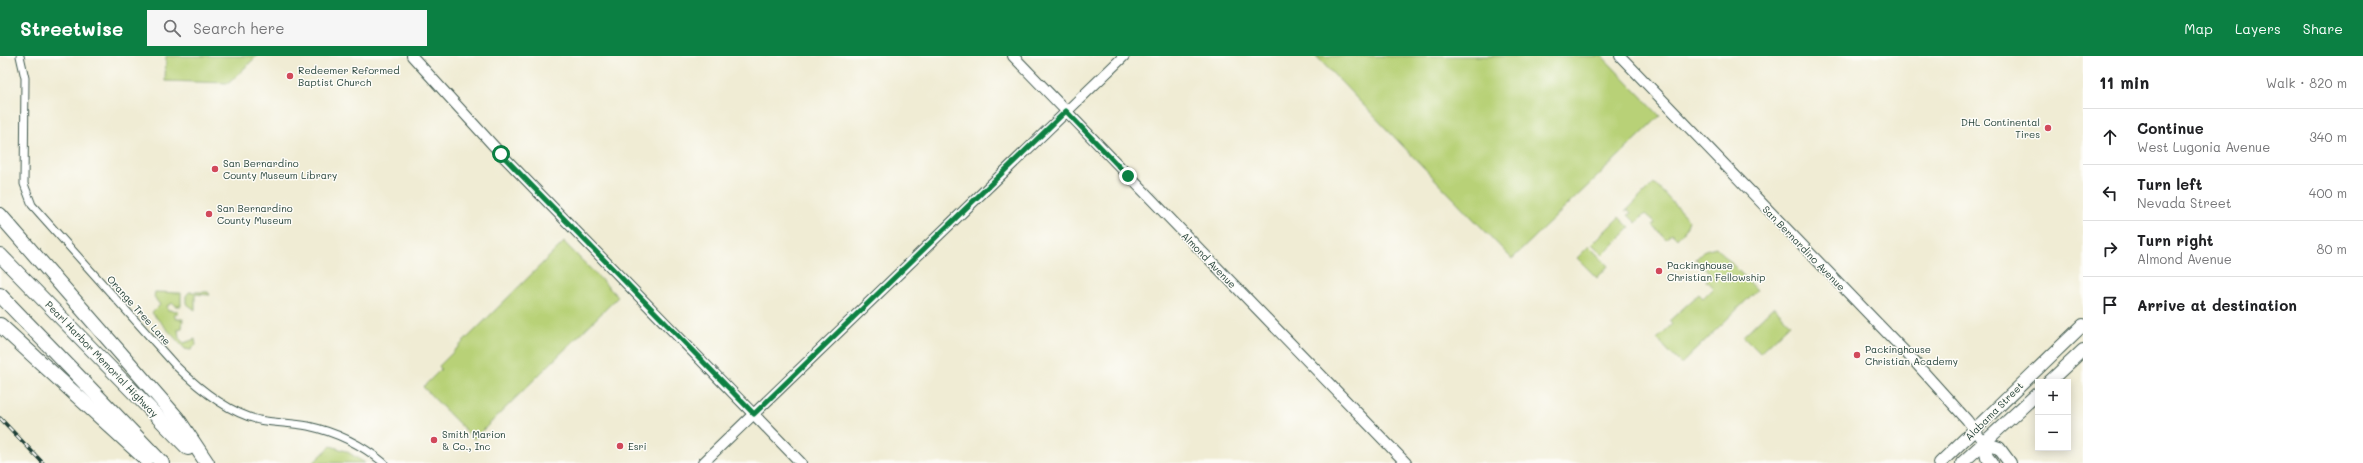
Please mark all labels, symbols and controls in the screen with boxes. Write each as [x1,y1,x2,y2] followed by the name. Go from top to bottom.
[147,10,427,46] search box
[20,16,123,41] text: Streetwise
[161,17,183,39] icon: search
[193,18,285,38] text: Search here
[2184,19,2213,38] text: Map
[2235,19,2281,38] text: Layers
[2303,19,2343,38] text: Share
[298,63,400,89] place label: Redeemer Reformed Baptist Church
[285,71,295,81] marker: Redeemer Reformed Baptist Church
[2099,71,2149,93] text: 11 min
[2266,74,2347,91] text: Walk · 820 m
[1961,115,2040,141] place label: DHL Continental Tires
[2137,118,2204,138] text: Continue
[2043,123,2053,133] marker: DHL Continental Tires
[2099,126,2121,148] icon: ahead
[2309,128,2347,145] text: 340 m
[2137,138,2270,155] text: West Lugonia Avenue
[492,145,510,163] route start
[223,156,337,182] place label: San Bernardino County Museum Library
[210,164,220,174] marker: San Bernardino County Museum Library
[1119,167,1137,185] route end
[2137,174,2202,194] text: Turn left
[2099,182,2121,204] icon: left
[2309,184,2347,201] text: 400 m
[2137,194,2232,211] text: Nevada Street
[217,201,293,227] place label: San Bernardino County Museum
[1760,202,1848,294] street label: San Bernardino Avenue
[204,209,214,219] marker: San Bernardino County Museum
[1179,229,1239,291] street label: Almond Avenue
[2137,230,2214,250] text: Turn right
[2099,238,2121,260] icon: right
[2317,240,2347,257] text: 80 m
[2137,250,2232,267] text: Almond Avenue
[1667,258,1765,284] place label: Packinghouse Christian Fellowship
[1654,266,1664,276] marker: Packinghouse Christian Fellowship
[104,272,174,348] street label: Orange Tree Lane
[2099,294,2121,316] icon: arrive
[2137,295,2297,315] text: Arrive at destination
[42,298,162,420] street label: Pearl Harbor Memorial Highway
[1865,342,1958,368] place label: Packinghouse Christian Academy
[1852,350,1862,360] marker: Packinghouse Christian Academy
[1962,379,2026,443] street label: Alabama Street
[2035,379,2071,451] map controls
[2035,379,2071,415] button: +
[2035,415,2071,451] button: −
[442,427,506,453] place label: Smith Marion & Co., Inc
[429,435,439,445] marker: Smith Marion & Co., Inc
[628,439,647,453] place label: Esri
[615,441,625,451] marker: Esri

